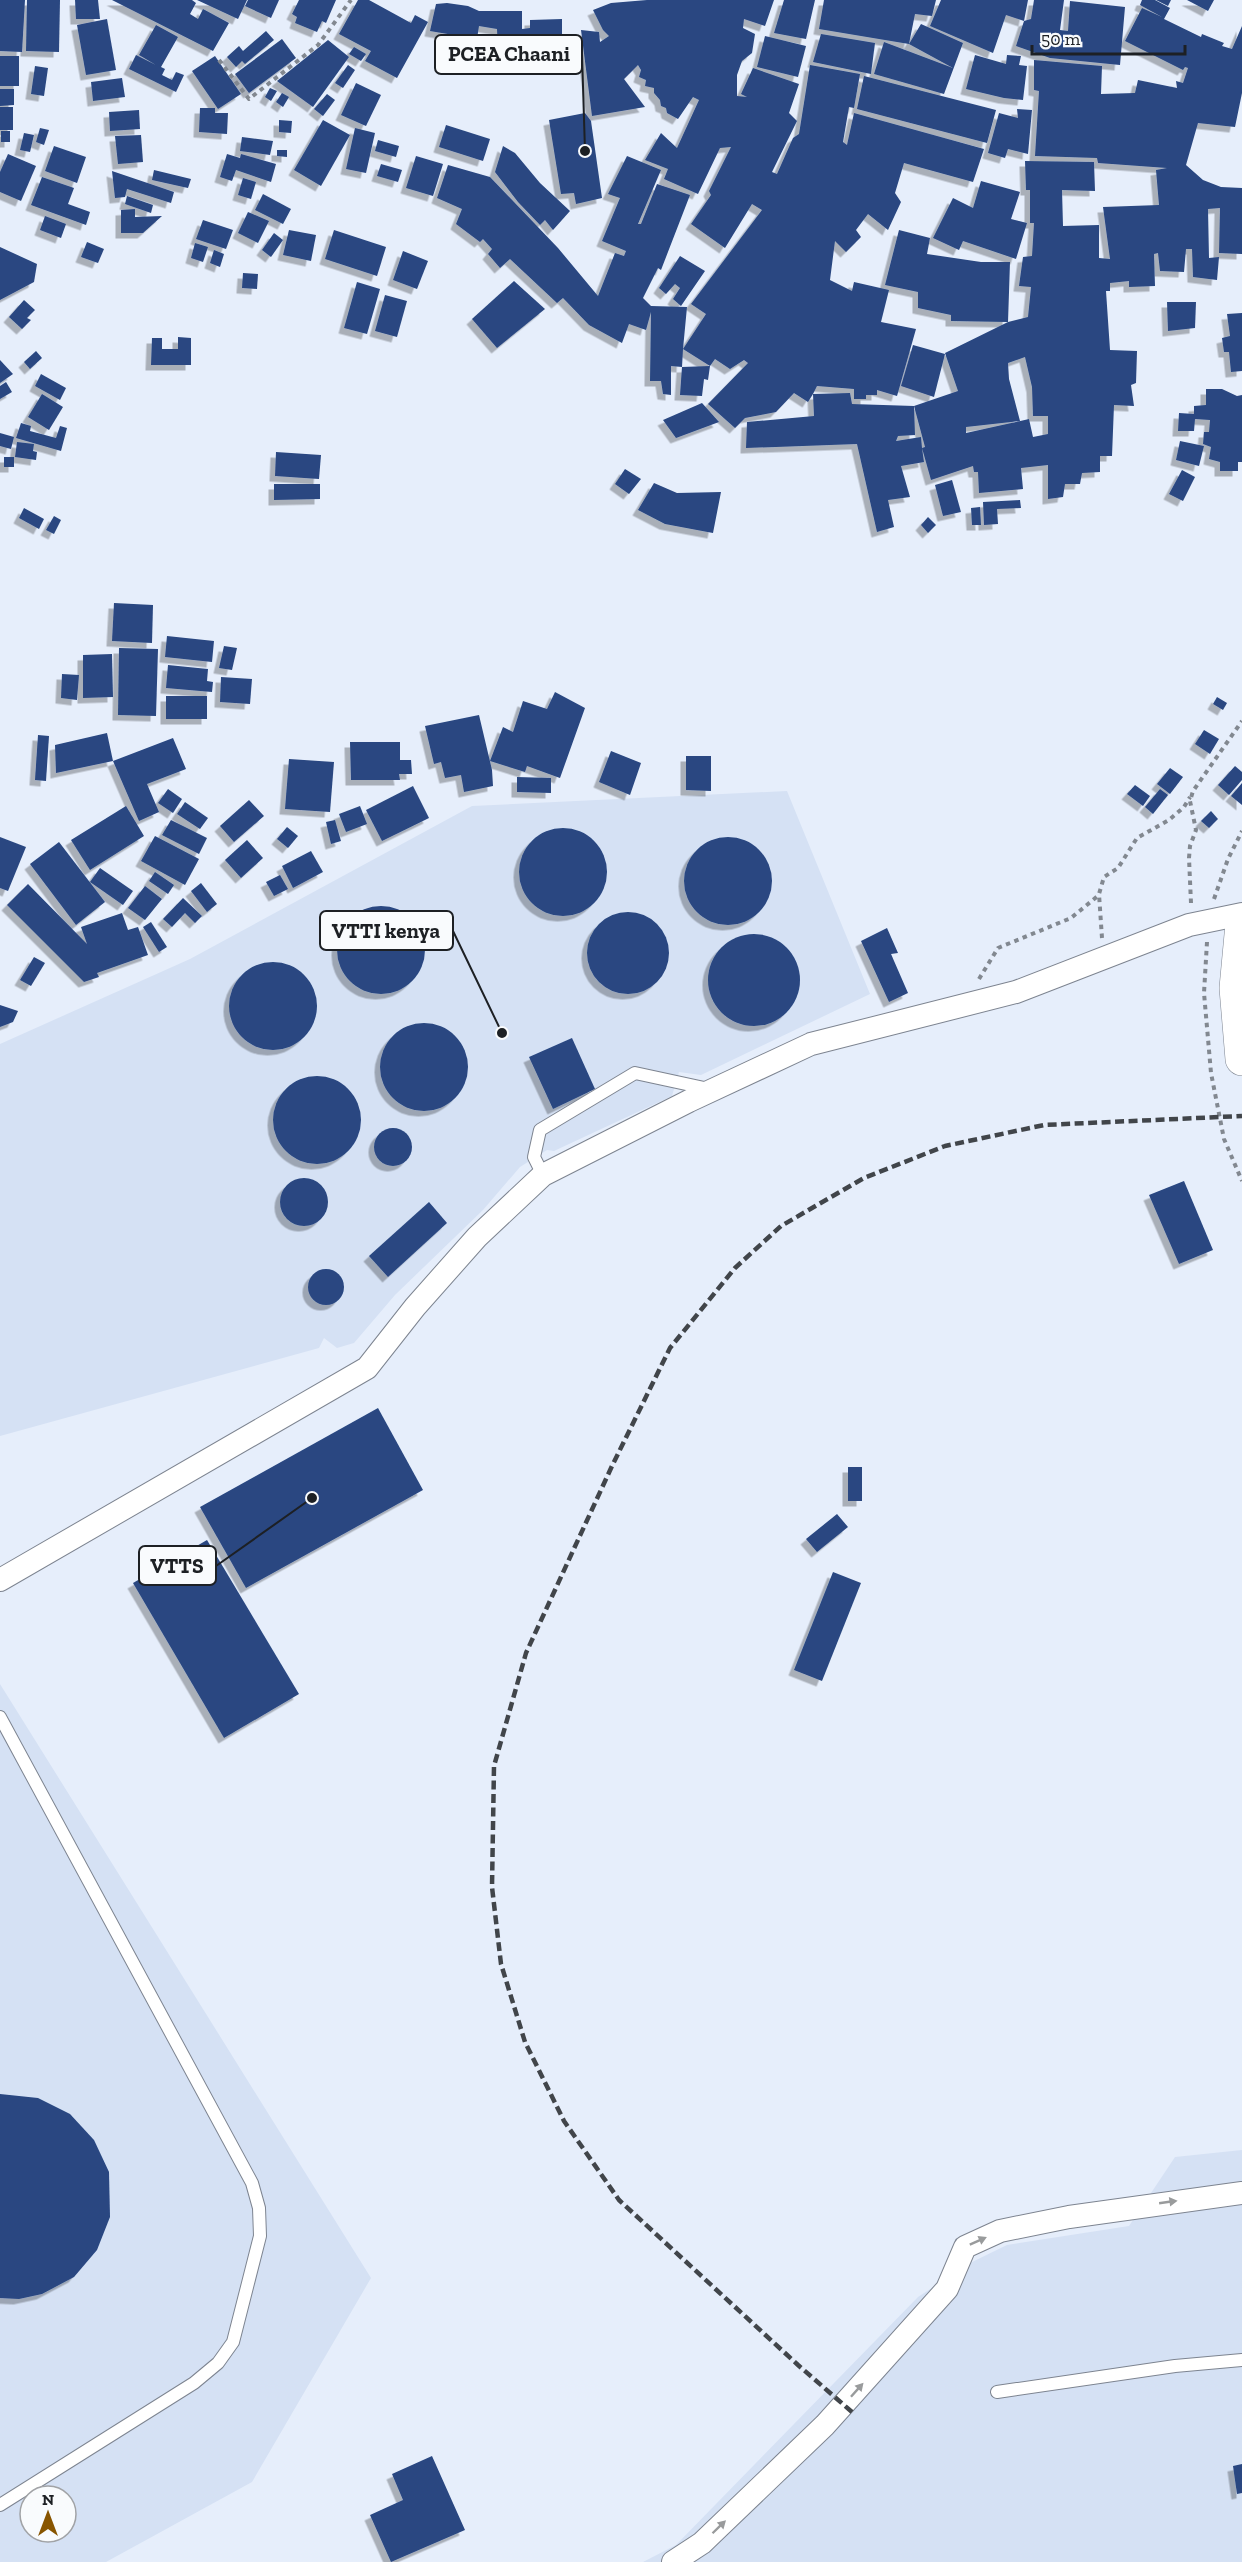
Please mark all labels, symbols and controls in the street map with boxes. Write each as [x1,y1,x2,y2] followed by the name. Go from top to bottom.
[1032,18,1185,56] scale bar
[1041,28,1081,50] text: 50 m
[435,35,582,74] callout: PCEA Chaani
[448,41,570,66] text: PCEA Chaani
[320,911,453,950] callout: VTTI kenya
[332,918,441,943] text: VTTI kenya
[139,1546,216,1585] callout: VTTS
[150,1553,204,1578] text: VTTS
[1159,2198,1178,2207] one-way arrow
[969,2236,987,2246] one-way arrow
[850,2382,864,2397] one-way arrow
[18,2484,78,2544] north arrow
[42,2490,54,2509] text: N
[711,2521,726,2534] one-way arrow

